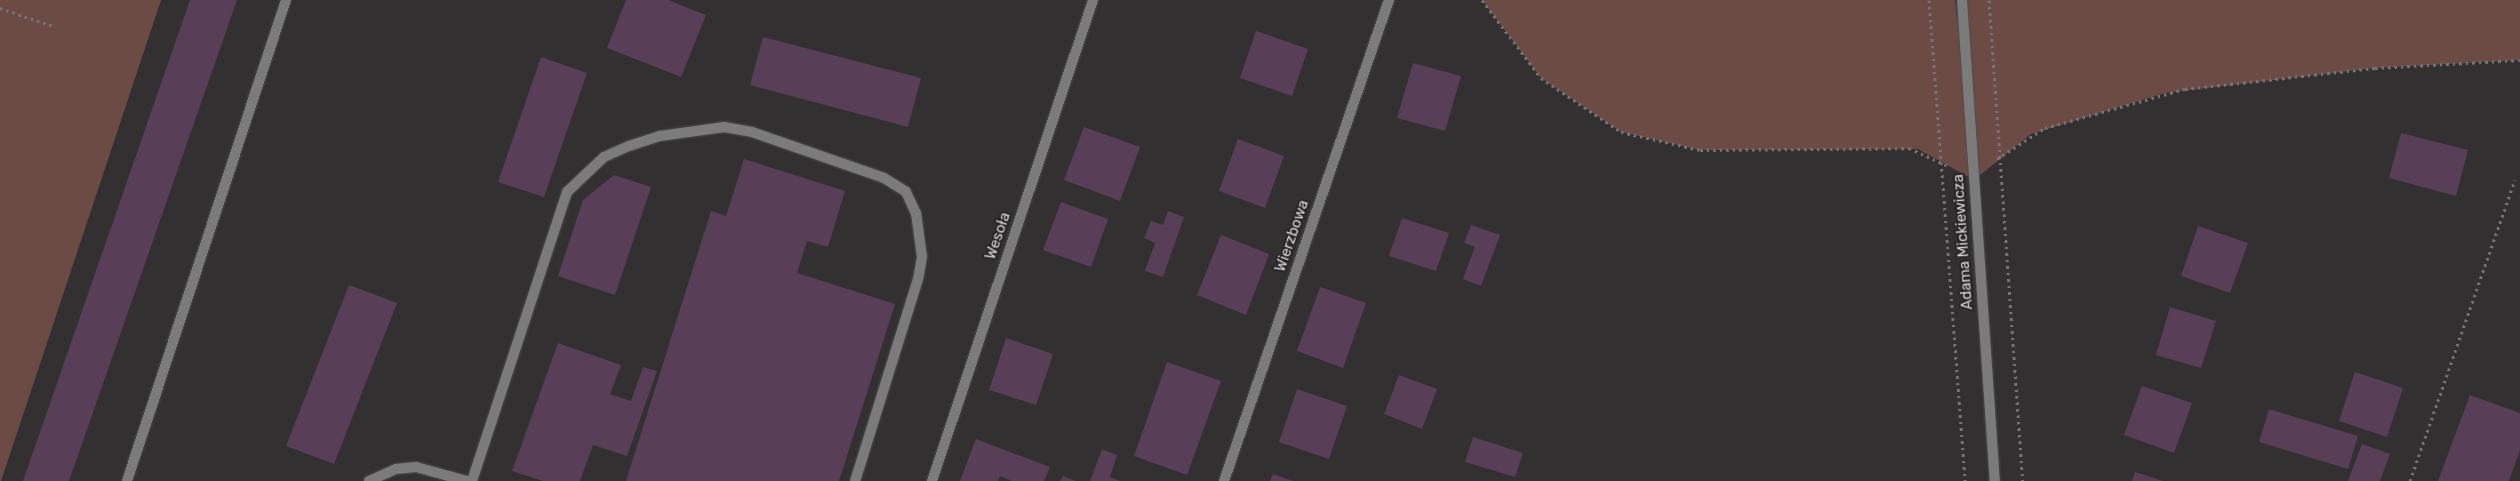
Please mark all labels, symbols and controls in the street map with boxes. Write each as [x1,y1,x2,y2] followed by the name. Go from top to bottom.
[1949,174,1977,310] street label: Adama Mickiewicza
[1271,198,1313,274] street label: Wierzbowa
[982,210,1014,262] street label: Wesoła

